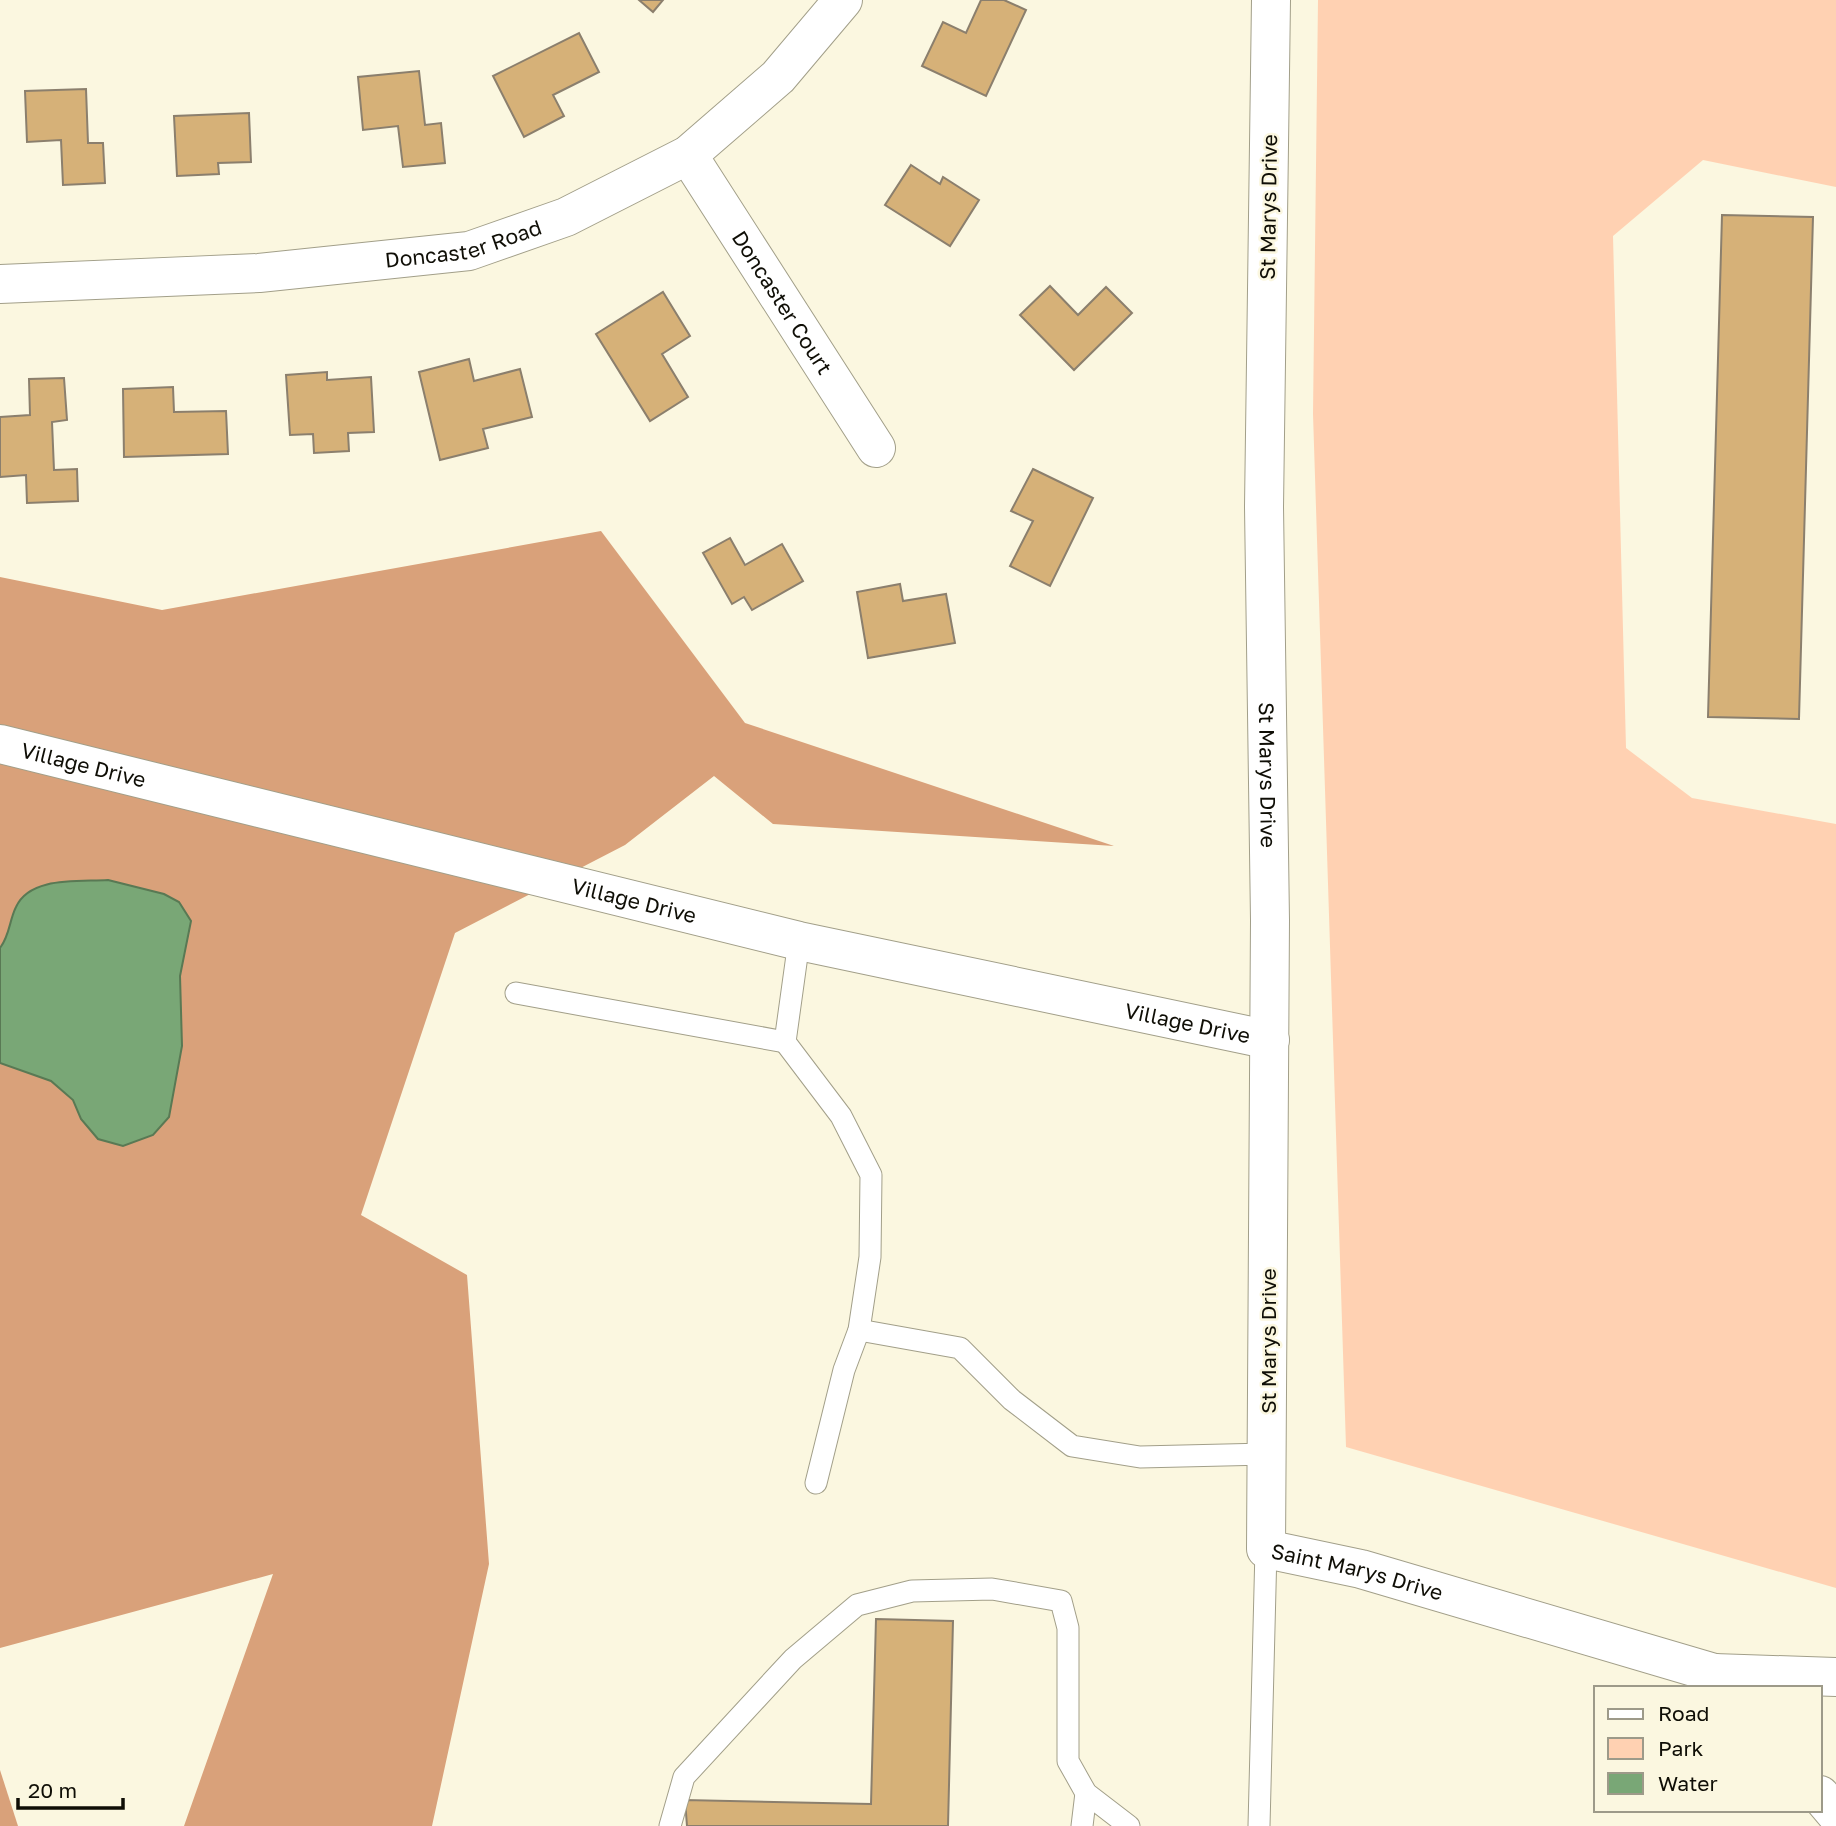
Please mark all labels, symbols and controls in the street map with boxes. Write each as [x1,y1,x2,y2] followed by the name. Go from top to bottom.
[1254,134,1282,280] street label: St Marys Drive
[384,214,545,273] street label: Doncaster Road
[727,226,838,379] street label: Doncaster Court
[1254,702,1282,848] street label: St Marys Drive
[18,737,149,792] street label: Village Drive
[569,872,699,928] street label: Village Drive
[1123,997,1253,1049] street label: Village Drive
[1255,1268,1281,1414] street label: St Marys Drive
[1269,1537,1446,1605] street label: Saint Marys Drive
[1594,1686,1822,1812] legend
[1658,1700,1709,1726] text: Road
[1658,1735,1704,1761] text: Park
[18,1766,122,1810] scale bar
[1658,1770,1718,1796] text: Water
[28,1777,77,1803] text: 20 m

